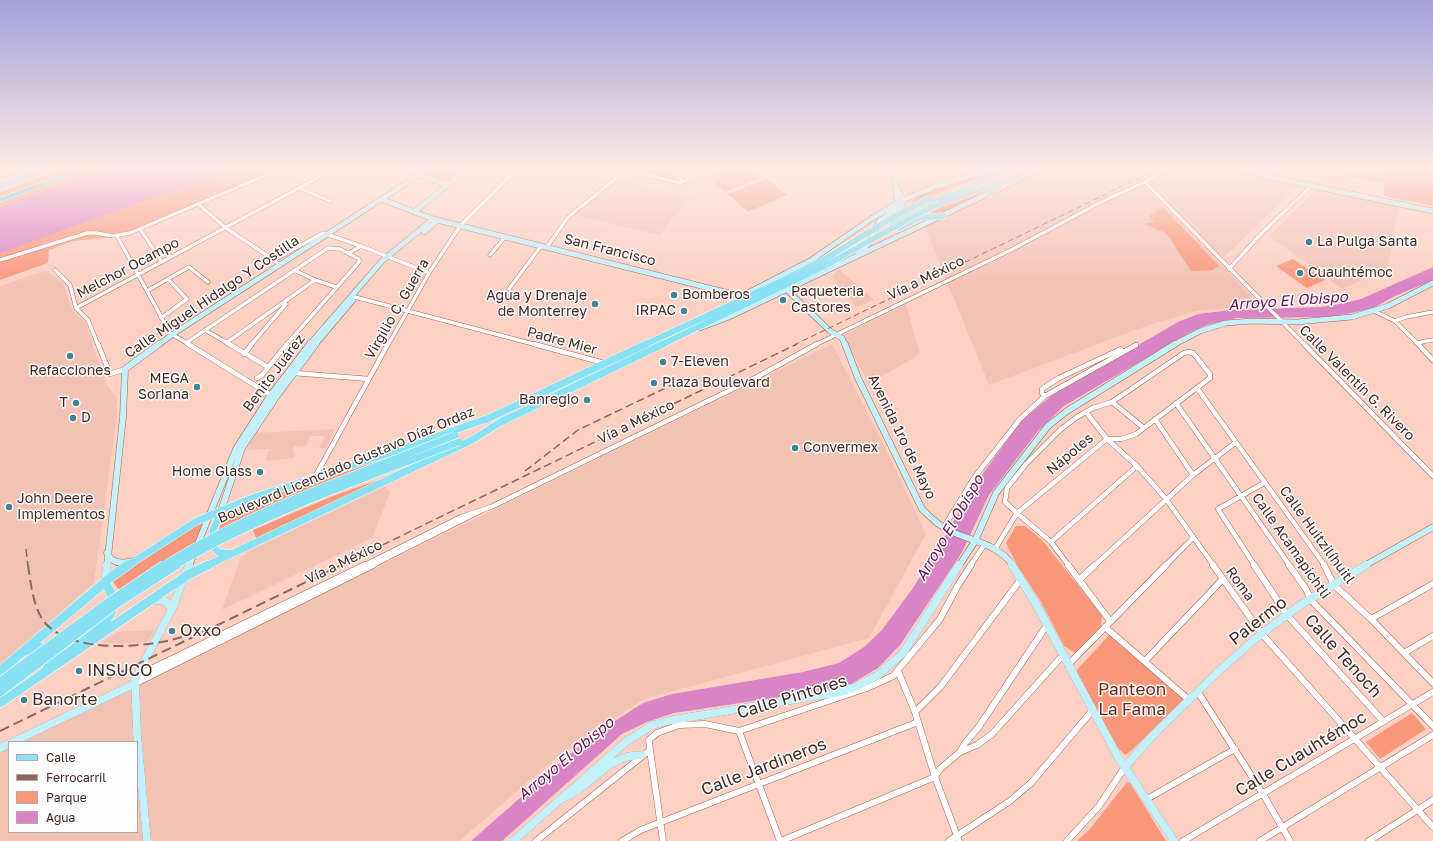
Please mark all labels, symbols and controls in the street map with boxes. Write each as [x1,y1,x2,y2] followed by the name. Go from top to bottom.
[562,230,658,270] street label: San Francisco
[122,232,302,362] street label: Calle Miguel Hidalgo Y Costilla
[74,234,182,302] street label: Melchor Ocampo
[1317,234,1417,250] place label: La Pulga Santa
[1304,237,1314,247] marker: La Pulga Santa
[885,252,967,304] street label: Vía a México
[361,256,433,362] street label: Virgilio C. Guerra
[1308,265,1393,281] place label: Cuauhtémoc
[1295,268,1305,278] marker: Cuauhtémoc
[791,284,864,316] place label: Paqueteria Castores
[682,287,750,303] place label: Bomberos
[486,288,587,320] place label: Agua y Drenaje de Monterrey
[1228,288,1348,314] water label: Arroyo El Obispo
[669,290,679,300] marker: Bomberos
[778,295,788,305] marker: Paqueteria Castores
[590,299,600,309] marker: Agua y Drenaje de Monterrey
[635,303,676,319] place label: IRPAC
[679,306,689,316] marker: IRPAC
[1296,322,1418,444] street label: Calle Valentín G. Rivero
[525,324,599,358] street label: Padre Mier
[240,331,308,415] street label: Benito Juárez
[65,351,75,361] marker: Refacciones
[671,354,729,370] place label: 7-Eleven
[658,357,668,367] marker: 7-Eleven
[29,363,111,379] place label: Refacciones
[138,371,189,404] place label: MEGA Soriana
[865,372,939,502] street label: Avenida 1ro de Mayo
[662,375,770,391] place label: Plaza Boulevard
[649,378,659,388] marker: Plaza Boulevard
[192,382,202,392] marker: MEGA Soriana
[519,392,579,408] place label: Banregio
[59,395,68,411] place label: T
[582,395,592,405] marker: Banregio
[595,396,677,448] street label: Vía a México
[71,398,81,408] marker: T
[215,403,477,527] street label: Boulevard Licenciado Gustavo Díaz Ordaz
[81,410,91,426] place label: D
[68,413,78,423] marker: D
[1043,430,1097,478] street label: Nápoles
[803,440,878,456] place label: Convermex
[790,443,800,453] marker: Convermex
[172,464,252,480] place label: Home Glass
[255,467,265,477] marker: Home Glass
[912,472,988,584] water label: Arroyo El Obispo
[1276,483,1358,587] street label: Calle Huitzilíhuitl
[1248,490,1334,602] street label: Calle Acamapichtli
[17,491,105,524] place label: John Deere Implementos
[4,502,14,512] marker: John Deere Implementos
[303,536,385,588] street label: Vía a México
[1222,564,1258,604] street label: Roma
[1225,592,1291,650] street label: Palermo
[1300,610,1386,702] street label: Calle Tenoch
[180,621,221,641] place label: Oxxo
[167,626,177,636] marker: Oxxo
[87,661,153,681] place label: INSUCO
[74,666,84,676] marker: INSUCO
[734,671,850,723] street label: Calle Pintores
[1098,680,1166,720] park label: Panteon La Fama
[32,690,97,710] place label: Banorte
[19,695,29,705] marker: Banorte
[1232,707,1370,801] street label: Calle Cuauhtémoc
[514,714,618,804] water label: Arroyo El Obispo
[699,734,829,800] street label: Calle Jardineros
[8,741,138,833] legend
[46,750,75,765] text: Calle
[46,770,106,785] text: Ferrocarril
[46,790,87,805] text: Parque
[46,810,75,825] text: Agua

